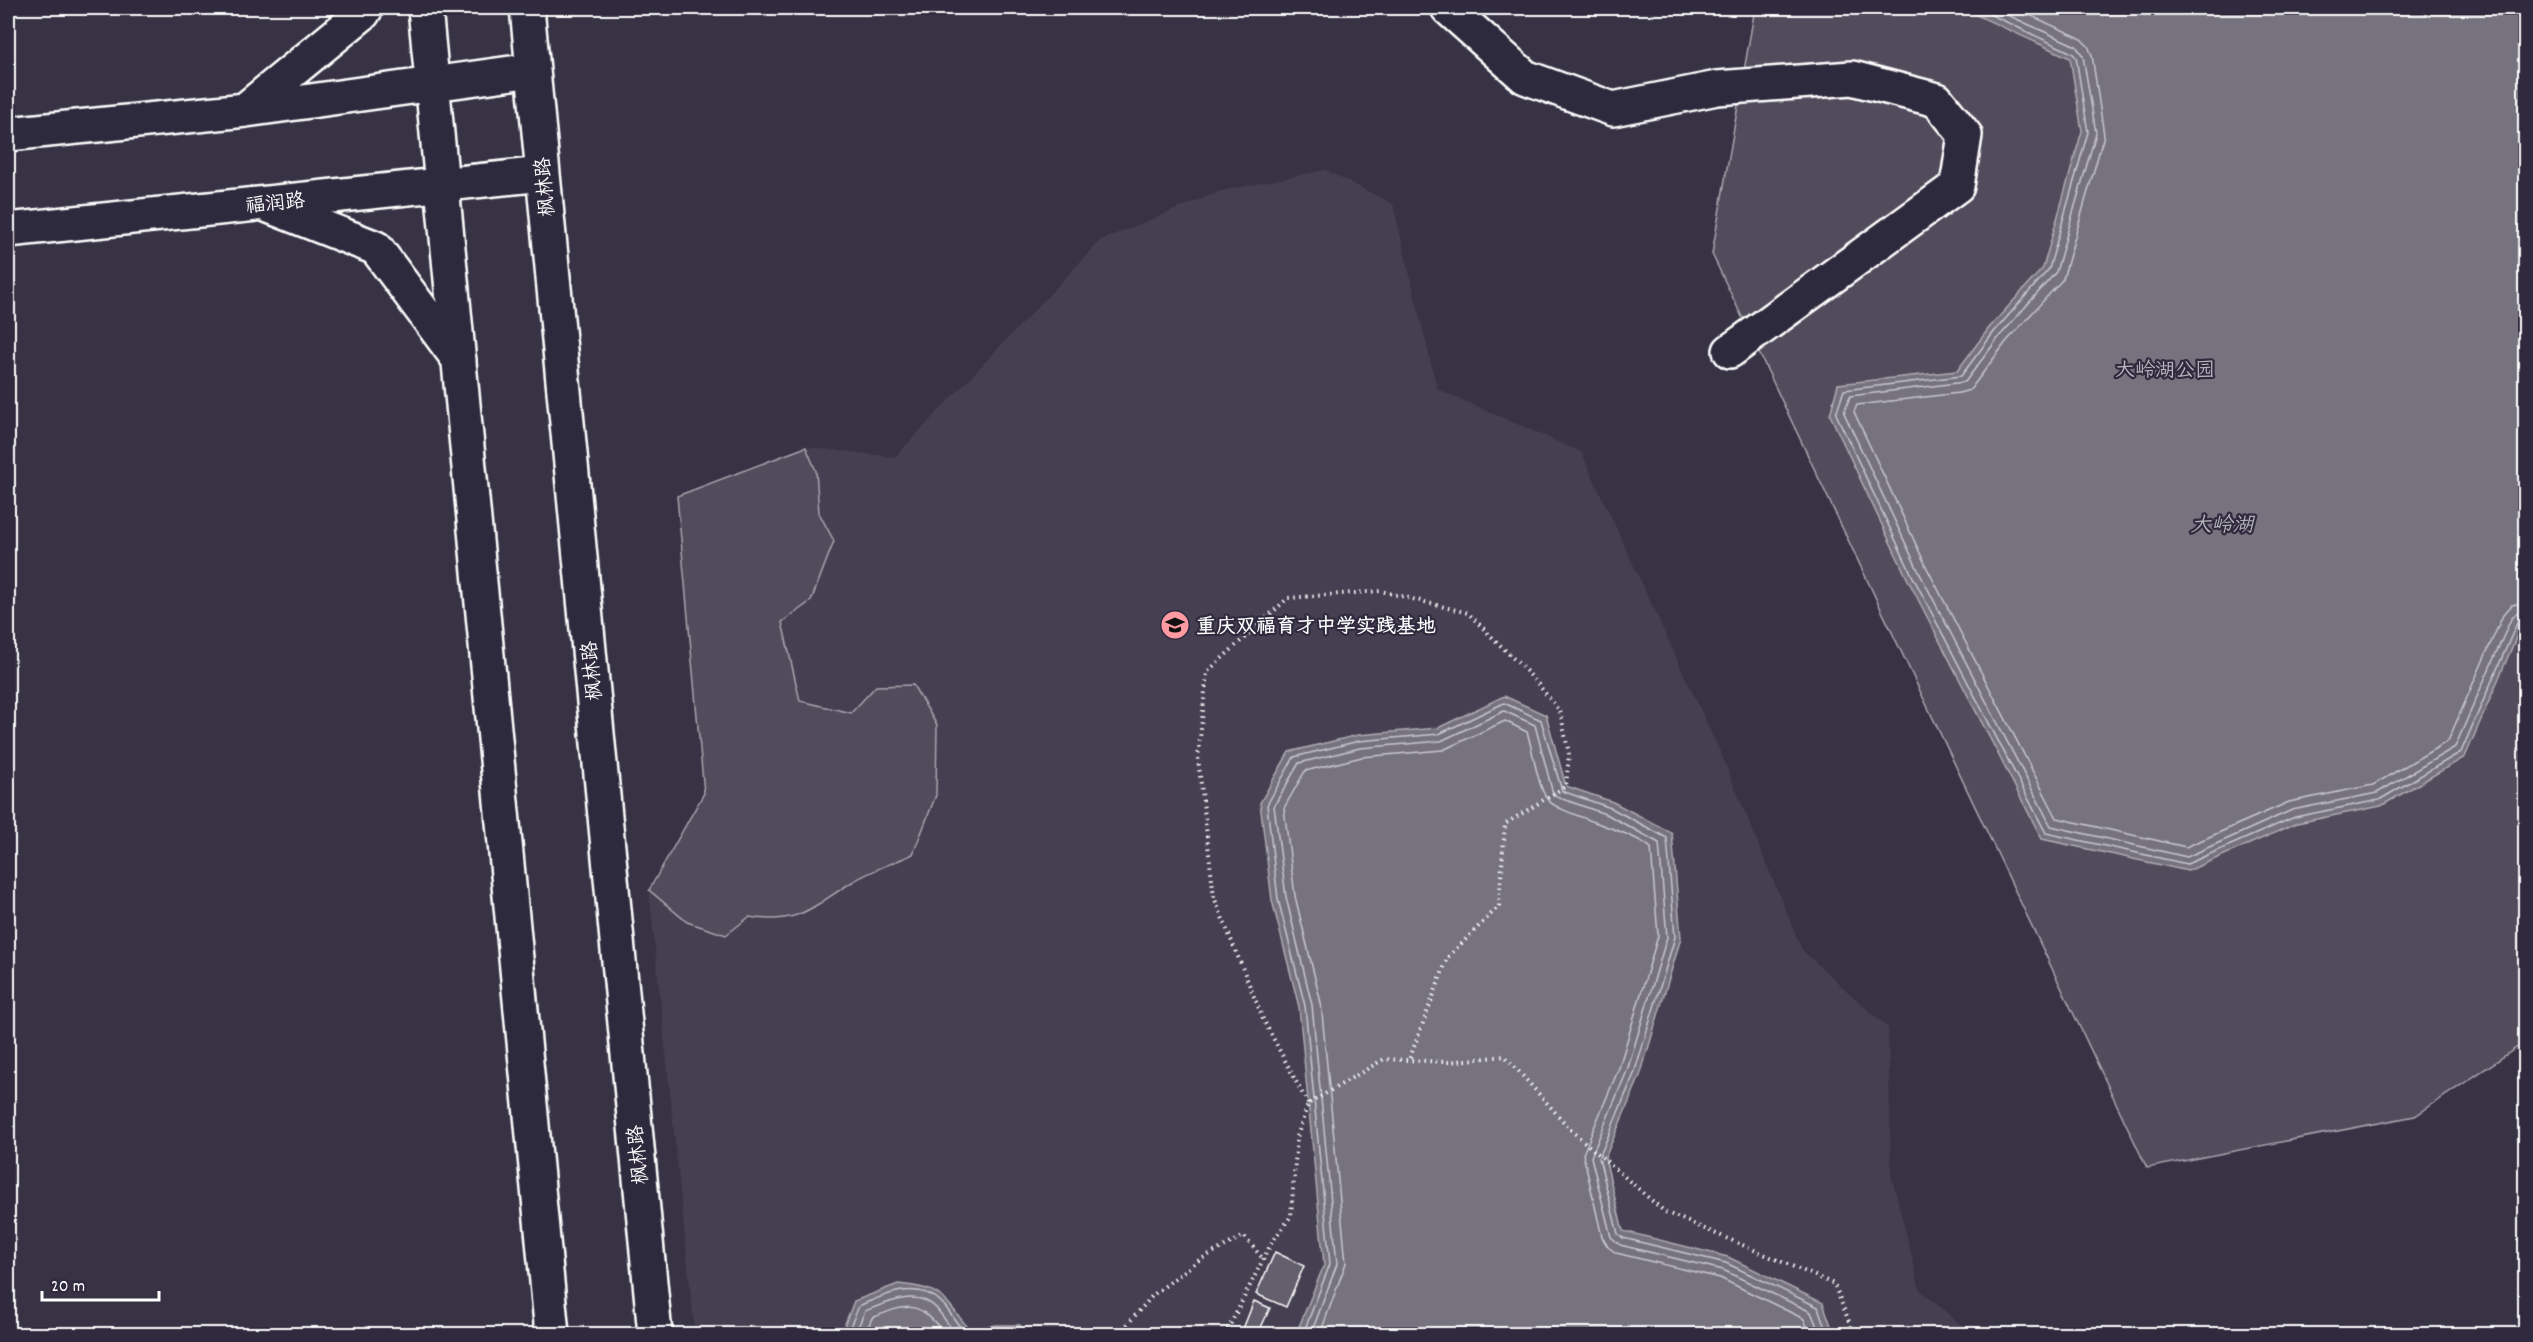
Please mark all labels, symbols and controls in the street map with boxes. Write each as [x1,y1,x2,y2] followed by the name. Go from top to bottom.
[530,155,564,218] street label: 枫林路
[244,188,308,222] street label: 福润路
[2115,358,2215,386] park label: 大岭湖公园
[2191,512,2255,542] water label: 大岭湖
[1159,609,1191,641] school or university icon: 重庆双福育才中学实践基地
[1196,614,1436,642] place label: 重庆双福育才中学实践基地
[577,638,611,702] street label: 枫林路
[623,1122,657,1186] street label: 枫林路
[42,1264,159,1302] scale bar
[51,1275,85,1300] text: 20 m

